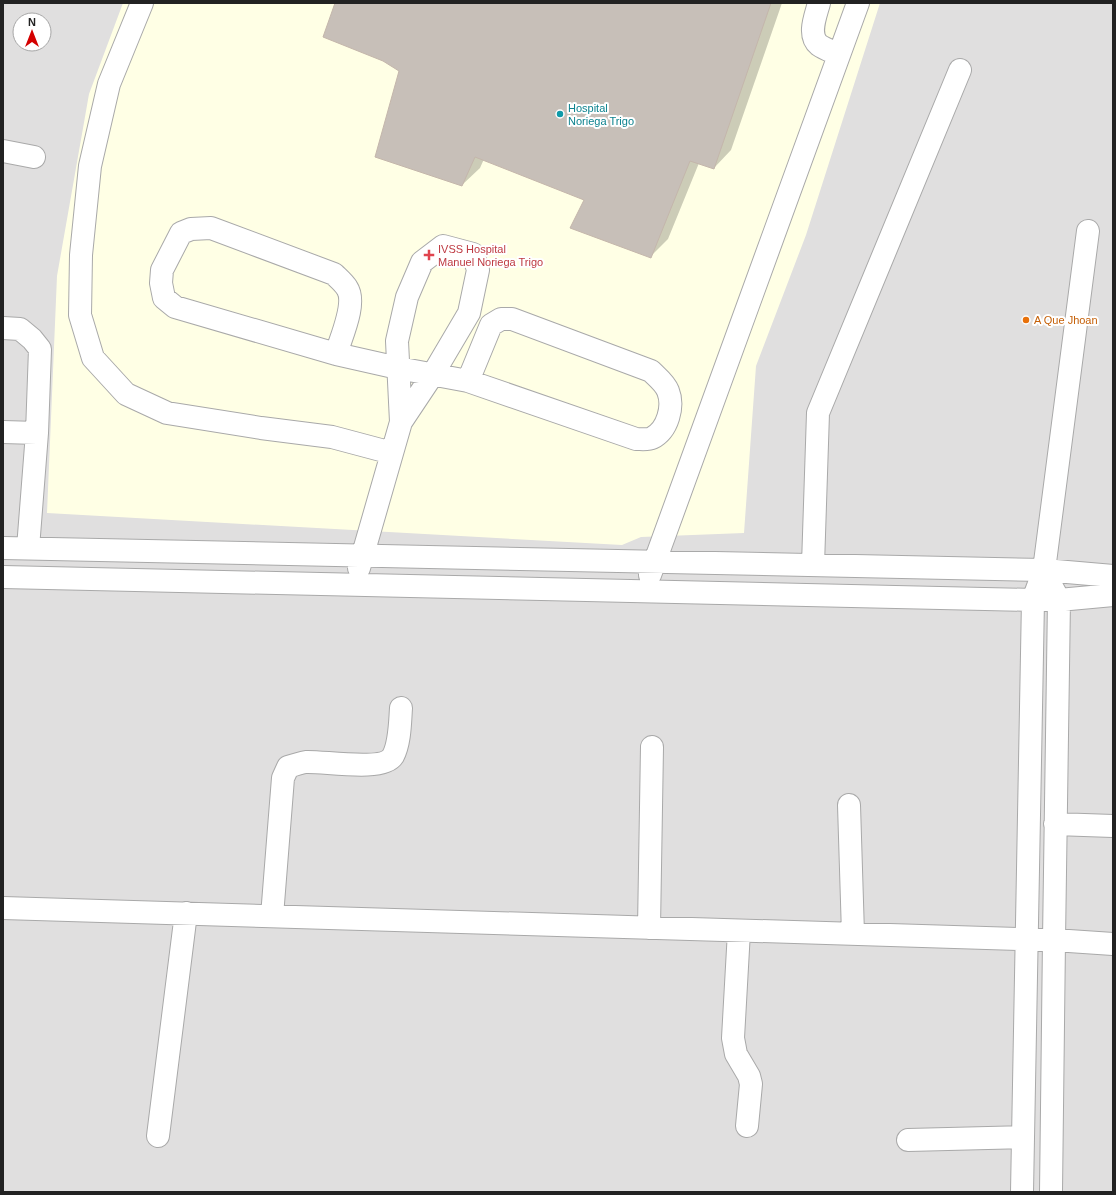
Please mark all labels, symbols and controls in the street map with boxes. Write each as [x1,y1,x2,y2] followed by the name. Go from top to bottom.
[12,12,52,52] north arrow
[28,16,36,28] text: N
[568,102,634,127] place label: Hospital Noriega Trigo
[555,109,565,119] marker: Hospital Noriega Trigo
[438,243,543,268] place label: IVSS Hospital Manuel Noriega Trigo
[423,249,435,261] marker: IVSS Hospital Manuel Noriega Trigo
[1034,314,1098,326] place label: A Que Jhoan
[1021,315,1031,325] marker: A Que Jhoan

